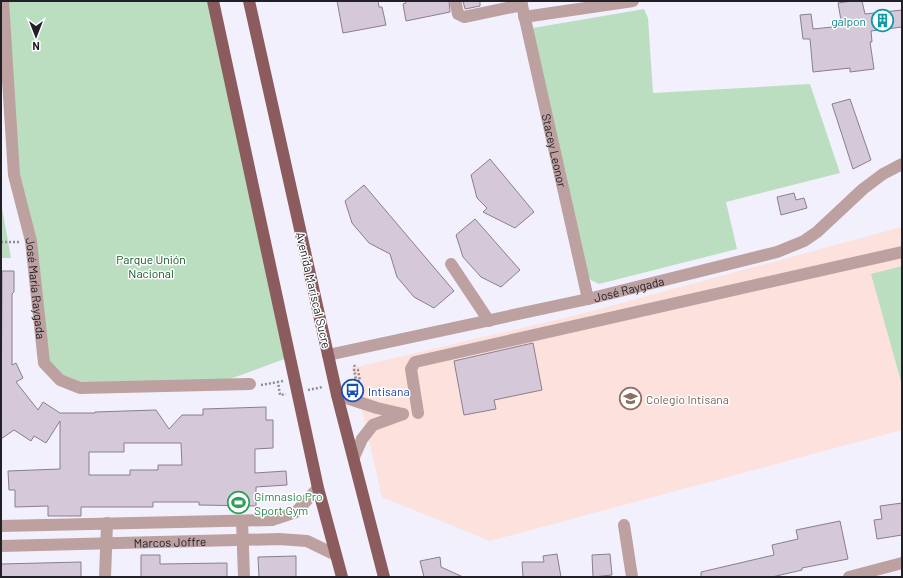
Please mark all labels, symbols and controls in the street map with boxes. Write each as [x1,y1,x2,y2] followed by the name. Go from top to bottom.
[869,8,895,34] building icon: galpon
[831,14,866,28] place label: galpon
[16,16,56,56] north arrow
[32,40,40,53] text: N
[540,112,570,189] street label: Stacey Leonor
[294,230,334,350] street label: Avenida Mariscal Sucre
[23,236,48,340] street label: José María Raygada
[116,252,186,280] park label: Parque Unión Nacional
[592,273,665,304] street label: José Raygada
[339,378,365,404] bus stop icon: Intisana
[368,384,410,398] place label: Intisana
[618,386,644,412] school or university icon: Colegio Intisana
[646,392,729,406] place label: Colegio Intisana
[254,489,323,517] place label: Gimnasio Pro Sport Gym
[226,490,252,516] sports icon: Gimnasio Pro Sport Gym
[133,534,206,550] street label: Marcos Joffre

